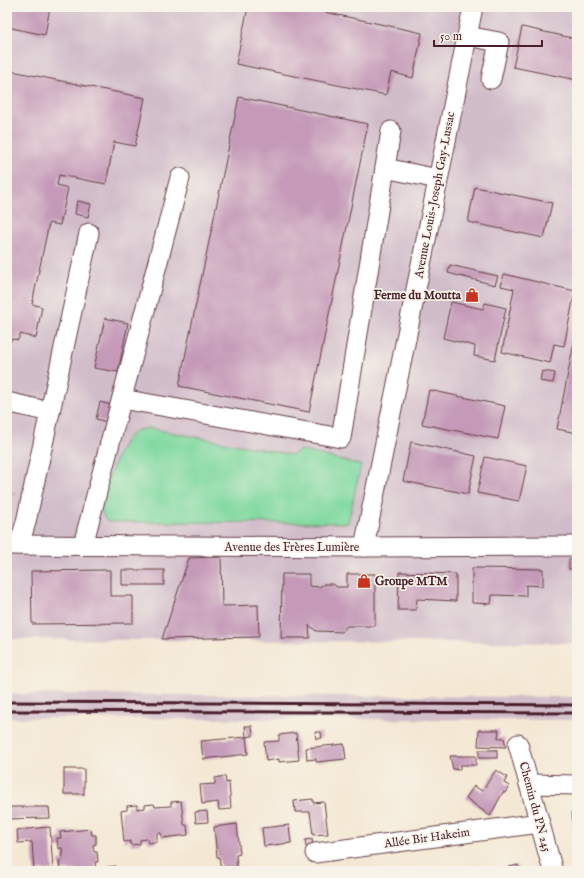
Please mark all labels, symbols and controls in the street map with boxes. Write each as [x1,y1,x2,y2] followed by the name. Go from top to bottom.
[434,22,542,48] scale bar
[440,29,462,44] text: 50 m
[411,110,460,281] street label: Avenue Louis-Joseph Gay-Lussac
[464,287,480,303] shop icon: Ferme du Moutta
[374,288,462,303] place label: Ferme du Moutta
[224,540,360,555] street label: Avenue des Frères Lumière
[356,573,372,589] shop icon: Groupe MTM
[375,574,448,590] place label: Groupe MTM
[516,760,554,854] street label: Chemin du PN 245
[382,825,471,852] street label: Allée Bir Hakeim

